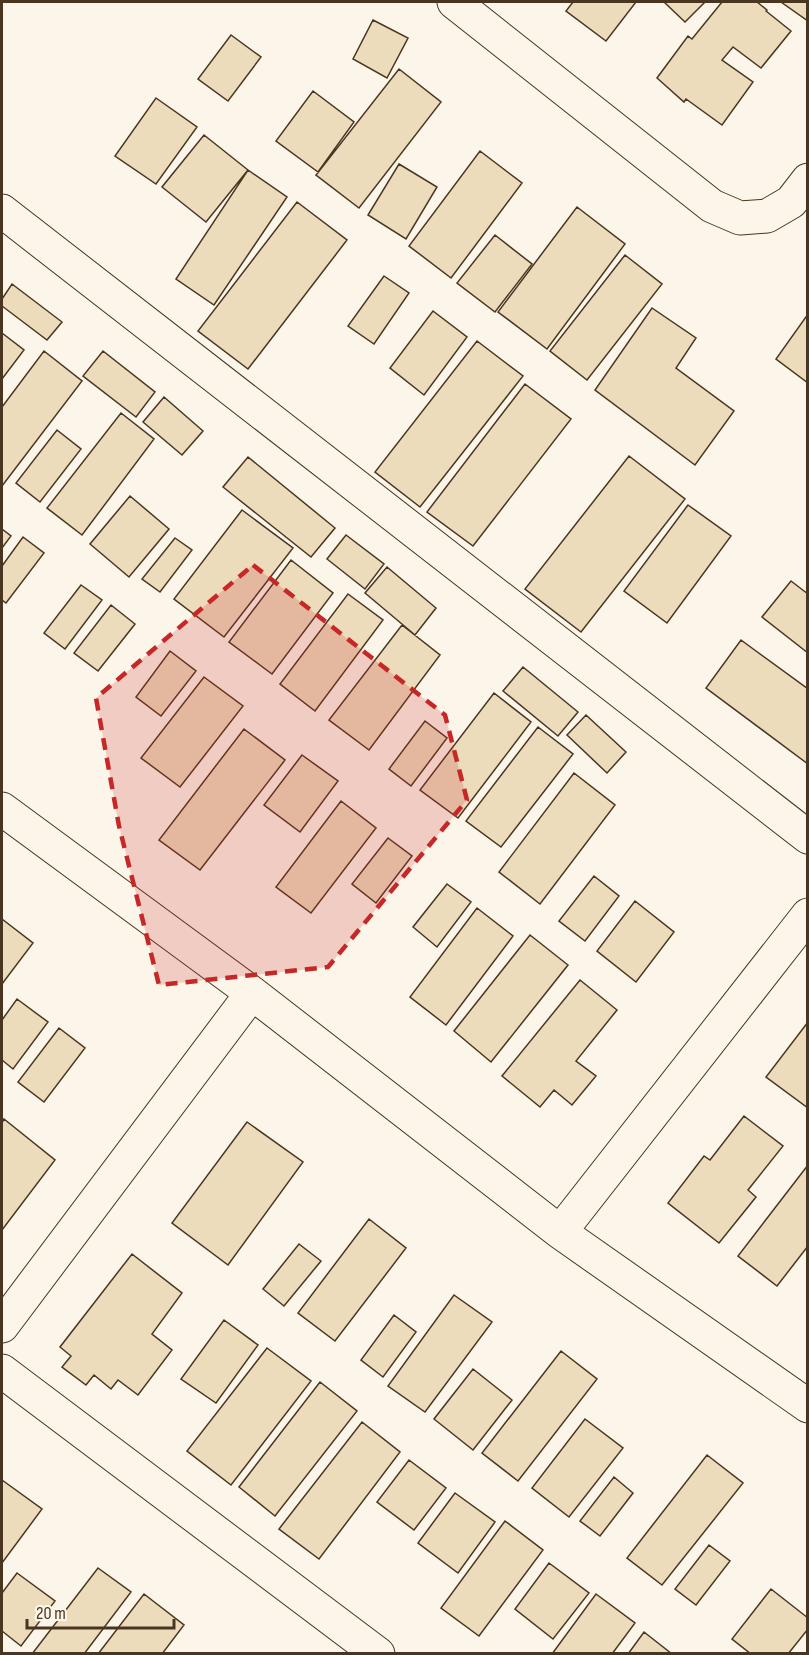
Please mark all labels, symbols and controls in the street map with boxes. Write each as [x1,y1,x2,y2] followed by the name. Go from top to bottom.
[27,1592,174,1630] scale bar
[36,1603,66,1624] text: 20 m

